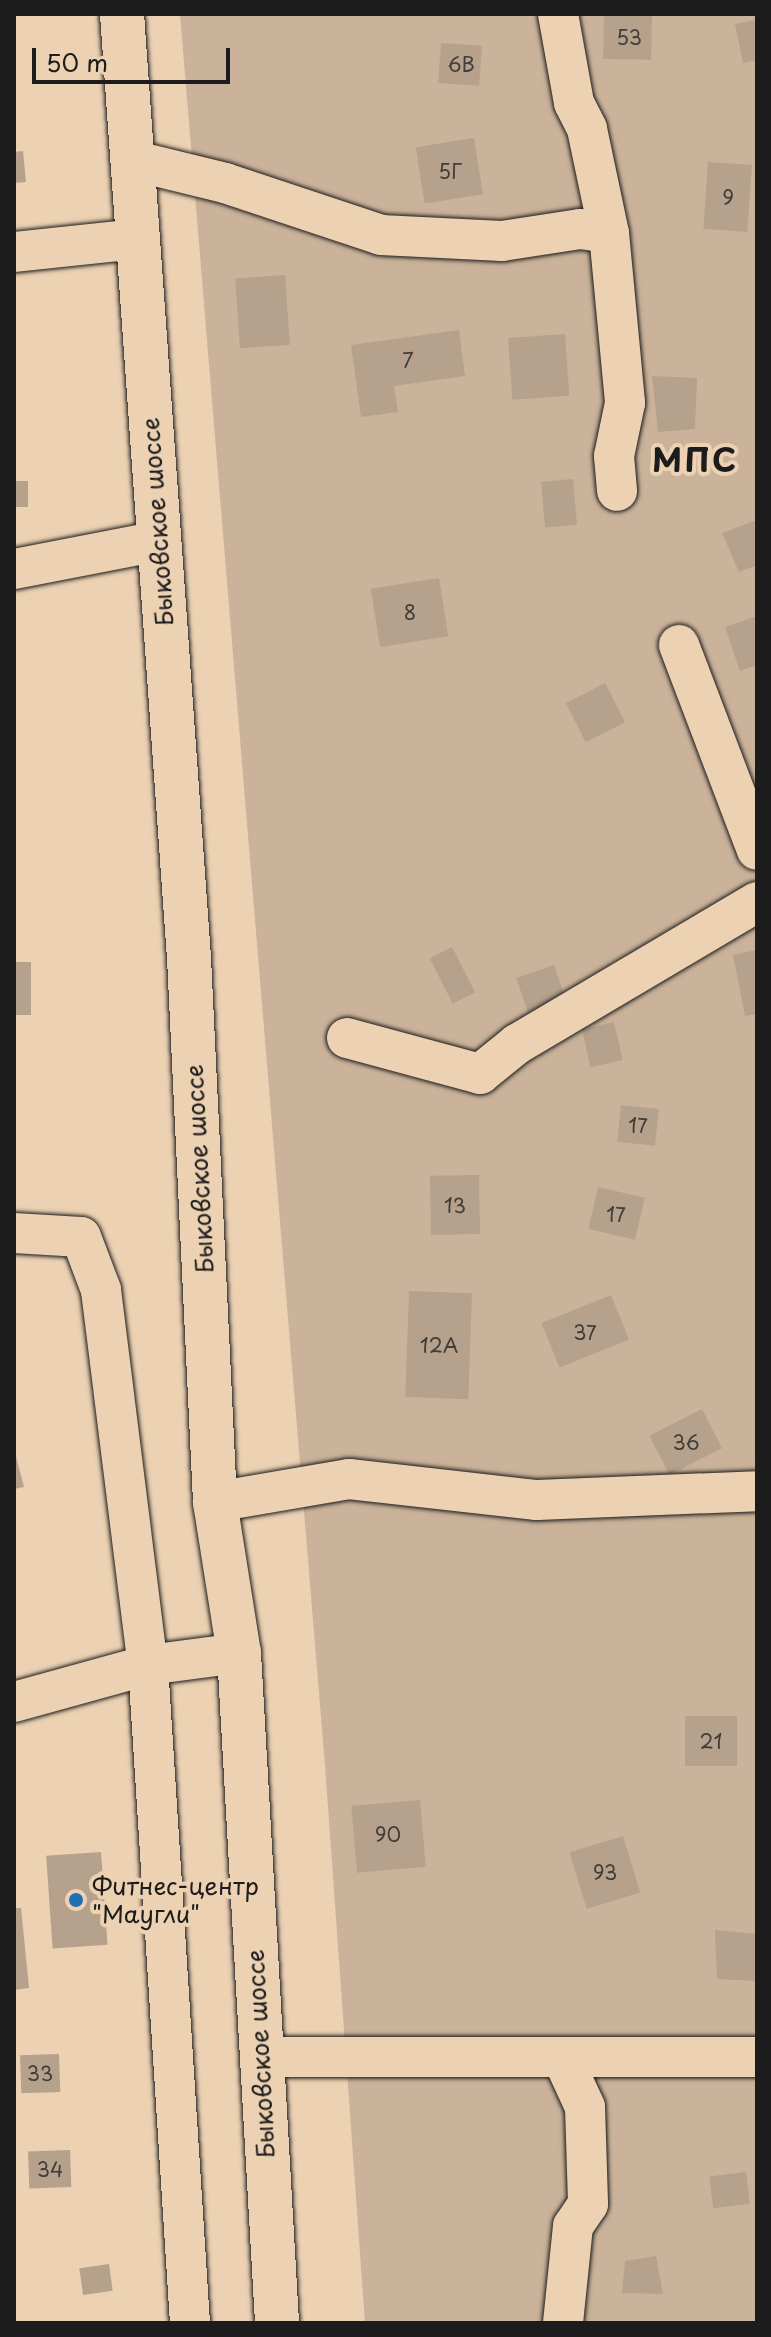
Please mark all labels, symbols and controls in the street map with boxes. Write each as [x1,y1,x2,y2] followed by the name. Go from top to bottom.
[616,25,642,49] house number: 53
[36,32,234,82] scale bar
[46,44,108,80] text: 50 m
[447,52,475,76] house number: 6В
[438,159,462,183] house number: 5Г
[722,185,734,209] house number: 9
[402,348,414,372] house number: 7
[135,417,179,627] street label: Быковское шоссе
[652,440,738,478] district label: МПС
[404,600,416,624] house number: 8
[179,1064,219,1274] street label: Быковское шоссе
[628,1113,648,1137] house number: 17
[444,1193,466,1217] house number: 13
[606,1202,626,1226] house number: 17
[573,1320,597,1344] house number: 37
[420,1333,458,1357] house number: 12А
[672,1430,700,1454] house number: 36
[699,1729,723,1753] house number: 21
[375,1822,401,1846] house number: 90
[593,1860,617,1884] house number: 93
[92,1872,259,1928] place label: Фитнес-центр "Маугли"
[67,1891,85,1909] marker: Фитнес-центр "Маугли"
[240,1949,280,2159] street label: Быковское шоссе
[27,2061,53,2085] house number: 33
[37,2157,63,2181] house number: 34

